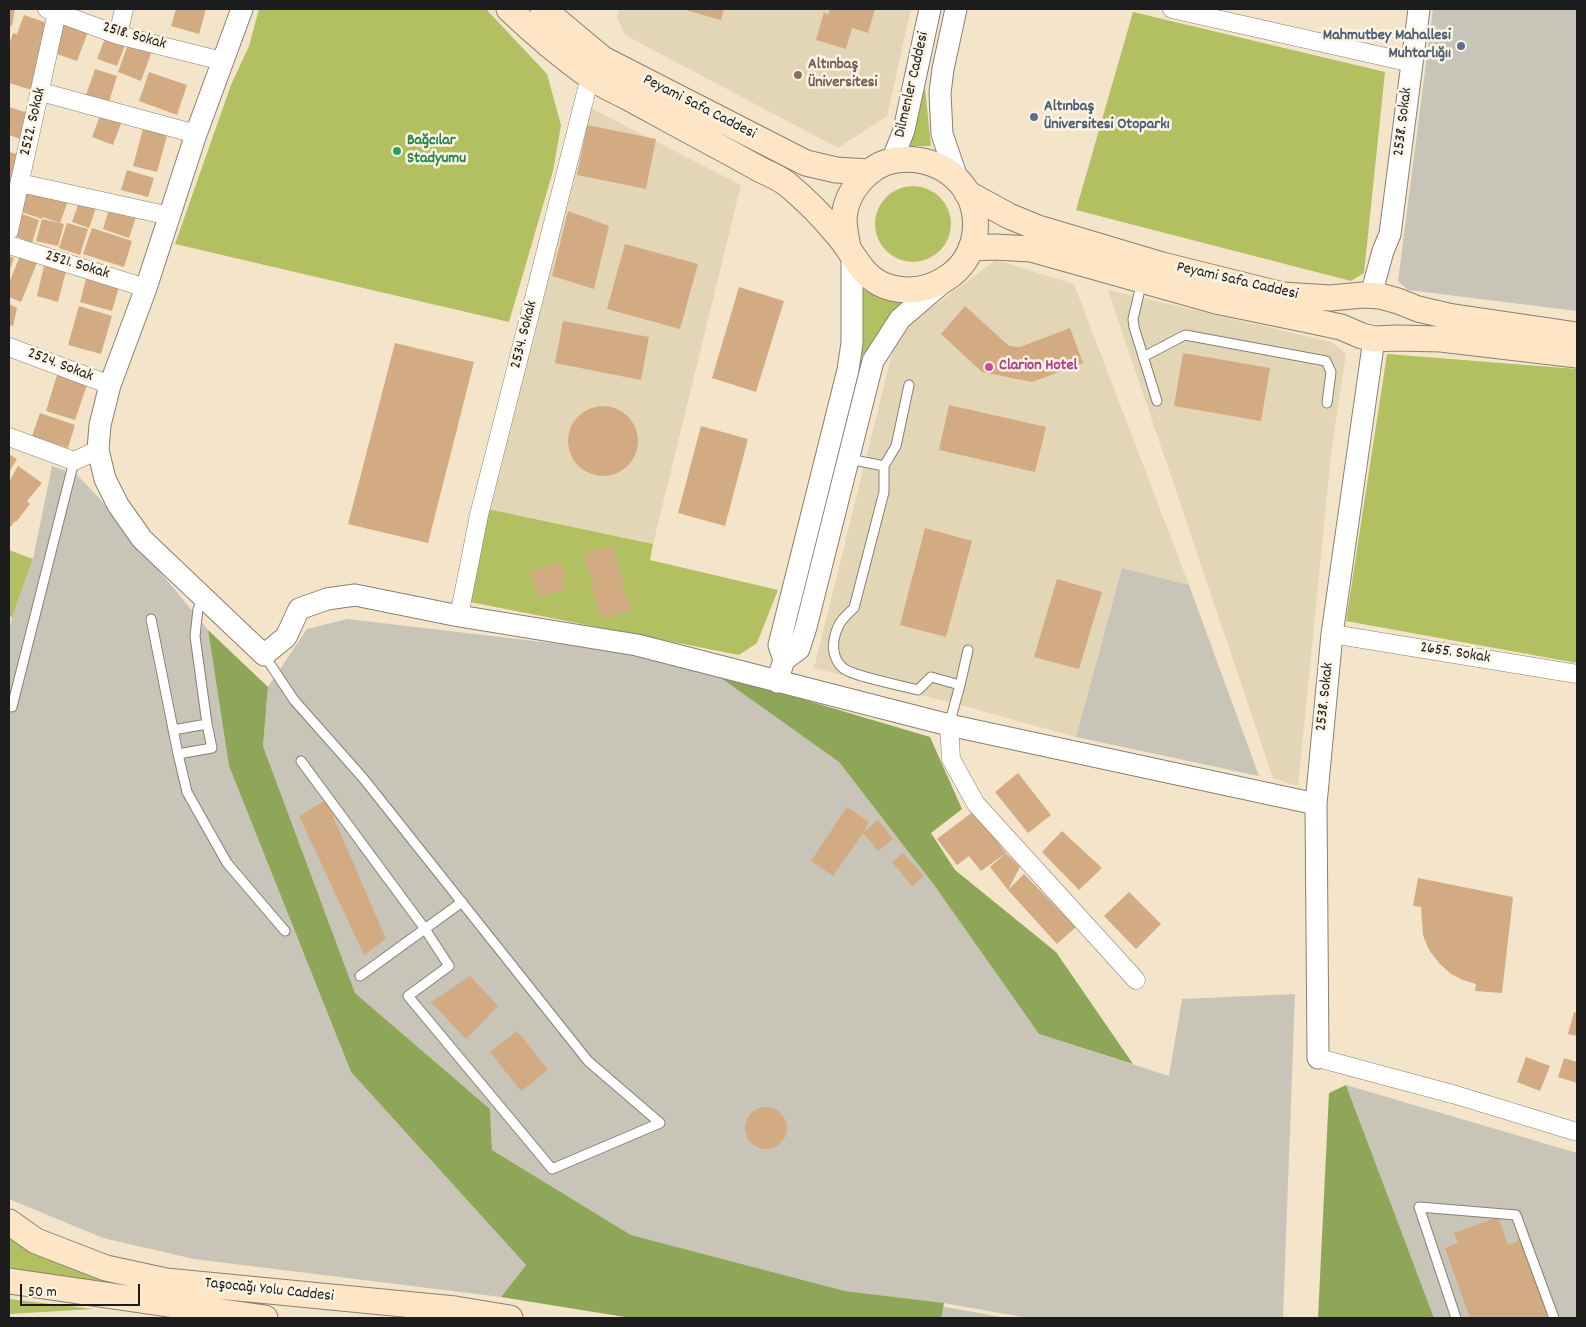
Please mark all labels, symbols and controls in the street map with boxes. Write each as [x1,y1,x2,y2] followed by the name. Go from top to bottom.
[100,19,168,55] street label: 2518. Sokak
[1323,27,1451,65] place label: Mahmutbey Mahallesi Muhtarlığıı
[892,30,934,140] street label: Dilmenler Caddesi
[1455,40,1467,52] marker: Mahmutbey Mahallesi Muhtarlığıı
[808,56,877,94] place label: Altınbaş Üniversitesi
[792,69,804,81] marker: Altınbaş Üniversitesi
[639,71,759,145] street label: Peyami Safa Caddesi
[17,86,51,158] street label: 2522. Sokak
[1390,87,1418,157] street label: 2538. Sokak
[1044,98,1170,136] place label: Altınbaş Üniversitesi Otoparkı
[1028,111,1040,123] marker: Altınbaş Üniversitesi Otoparkı
[407,132,466,170] place label: Bağcılar Stadyumu
[391,145,403,157] marker: Bağcılar Stadyumu
[43,247,111,285] street label: 2521. Sokak
[1174,259,1300,305] street label: Peyami Safa Caddesi
[507,299,543,371] street label: 2534. Sokak
[24,345,96,387] street label: 2524. Sokak
[999,357,1077,377] place label: Clarion Hotel
[983,361,995,373] marker: Clarion Hotel
[1419,639,1491,669] street label: 2655. Sokak
[1313,662,1339,732] street label: 2538. Sokak
[22,1274,142,1306] scale bar
[203,1275,335,1307] street label: Taşocağı Yolu Caddesi
[28,1282,57,1304] text: 50 m

